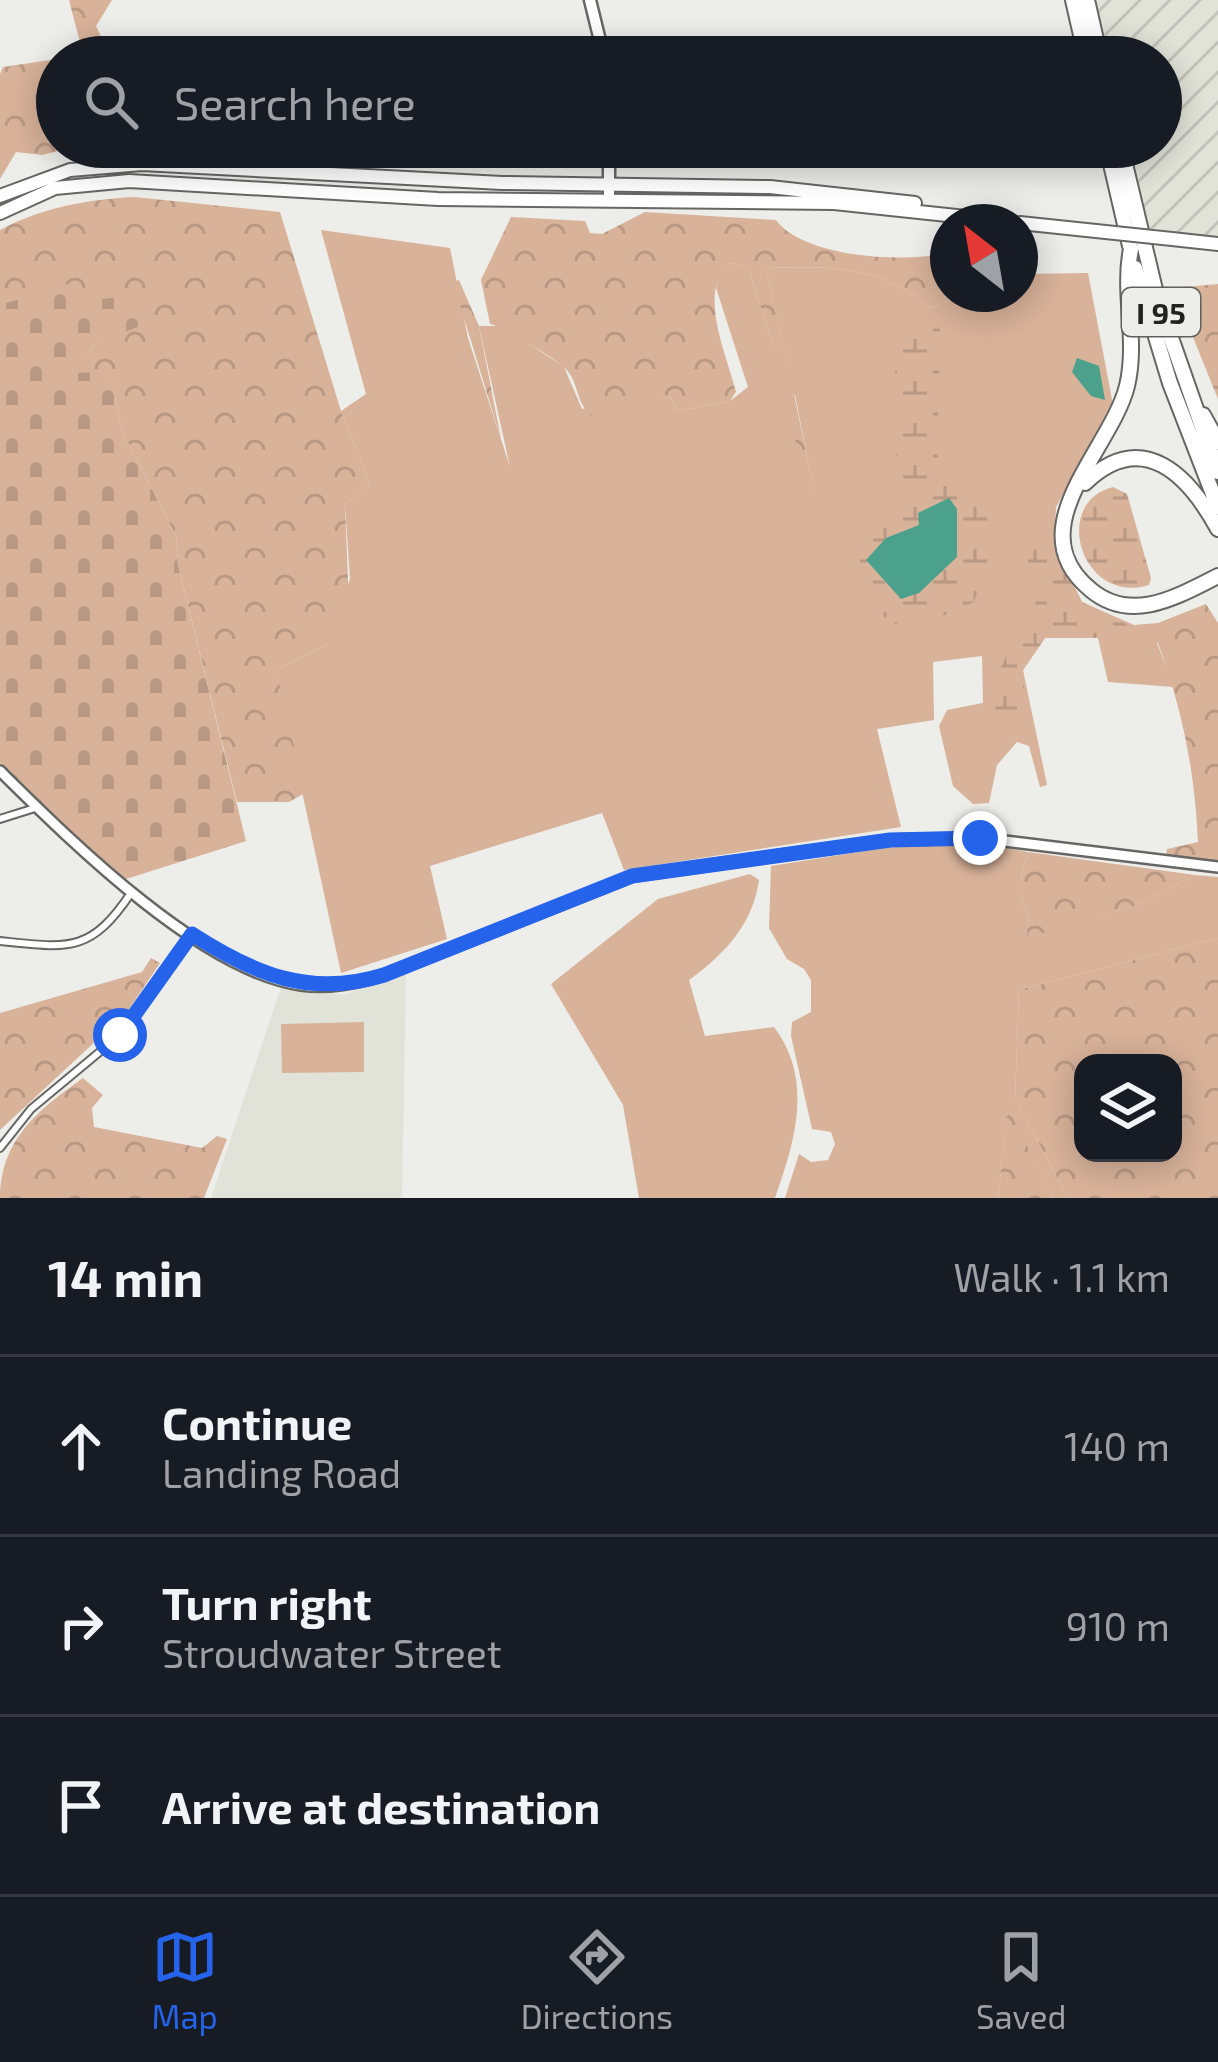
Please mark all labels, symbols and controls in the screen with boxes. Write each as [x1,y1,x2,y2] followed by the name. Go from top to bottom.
[36,36,1182,168] search box
[78,69,144,135] icon: search
[174,75,416,129] text: Search here
[930,204,1038,312] north arrow
[1122,288,1200,336] road number: I 95
[953,811,1007,865] route end
[93,1008,147,1062] route start
[1074,1054,1182,1162] map controls
[1074,1054,1182,1162] button: layers
[48,1246,203,1307] text: 14 min
[953,1253,1170,1300] text: Walk · 1.1 km
[162,1395,352,1449] text: Continue
[48,1413,114,1479] icon: ahead
[1064,1422,1170,1469] text: 140 m
[162,1449,401,1496] text: Landing Road
[162,1575,371,1629] text: Turn right
[48,1593,114,1659] icon: right
[1066,1602,1170,1649] text: 910 m
[162,1629,502,1676] text: Stroudwater Street
[48,1773,114,1839] icon: arrive
[162,1779,600,1833] text: Arrive at destination
[152,1924,218,2036] tab: Map
[521,1924,673,2036] tab: Directions
[976,1924,1066,2036] tab: Saved

